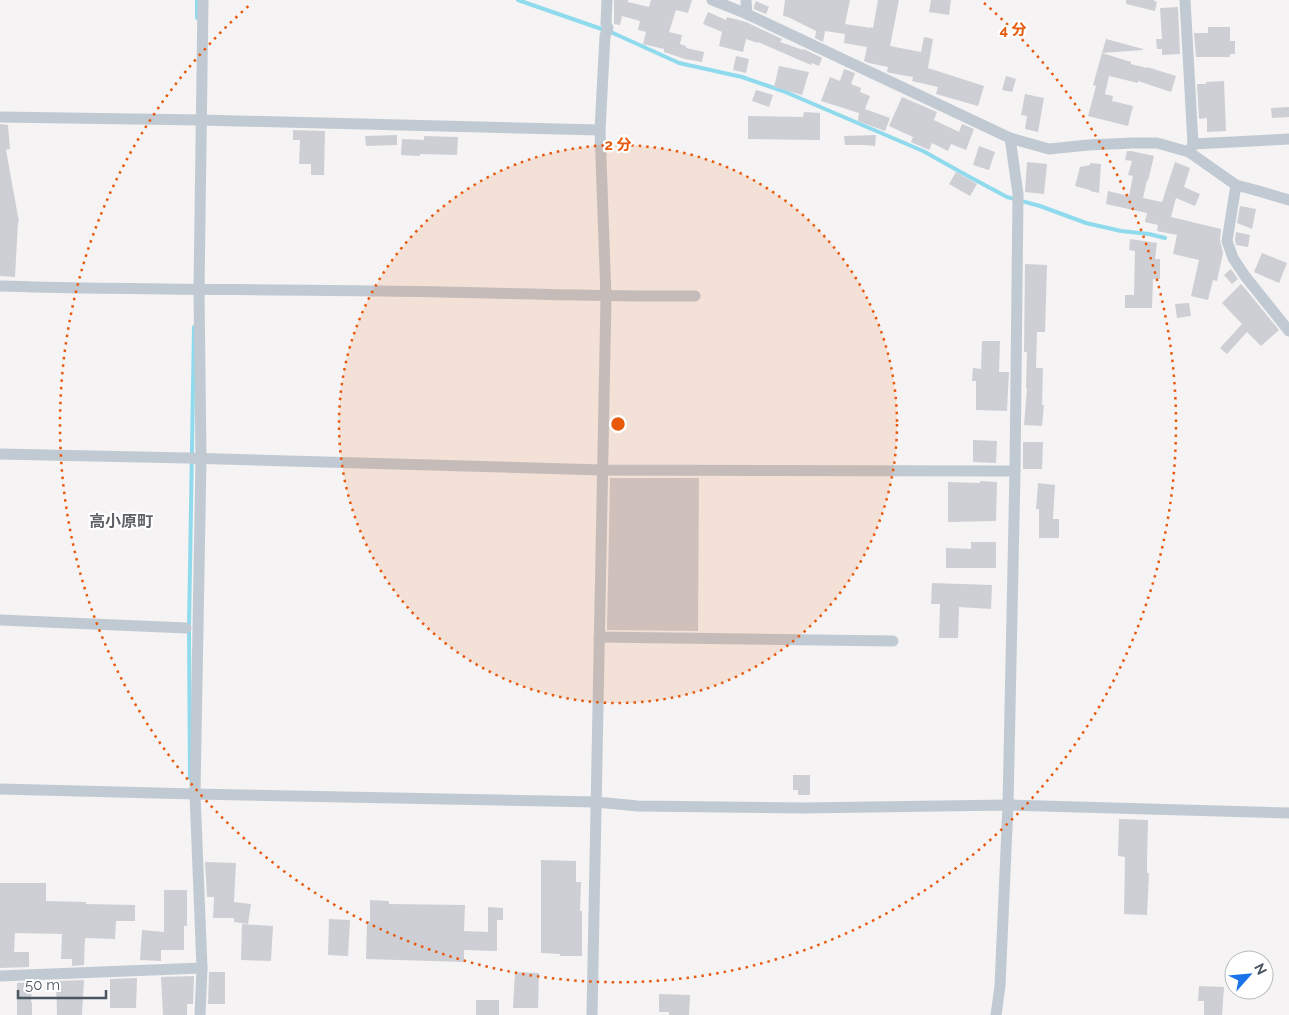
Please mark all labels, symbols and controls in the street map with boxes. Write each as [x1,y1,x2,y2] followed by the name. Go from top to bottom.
[999,21,1027,39] text: 4 分
[604,136,632,154] text: 2 分
[609,415,627,433] centre of rings
[89,512,153,531] district label: 高小原町
[1224,950,1274,1000] north arrow
[1251,961,1270,977] text: N
[18,968,105,1000] scale bar
[25,976,60,994] text: 50 m

